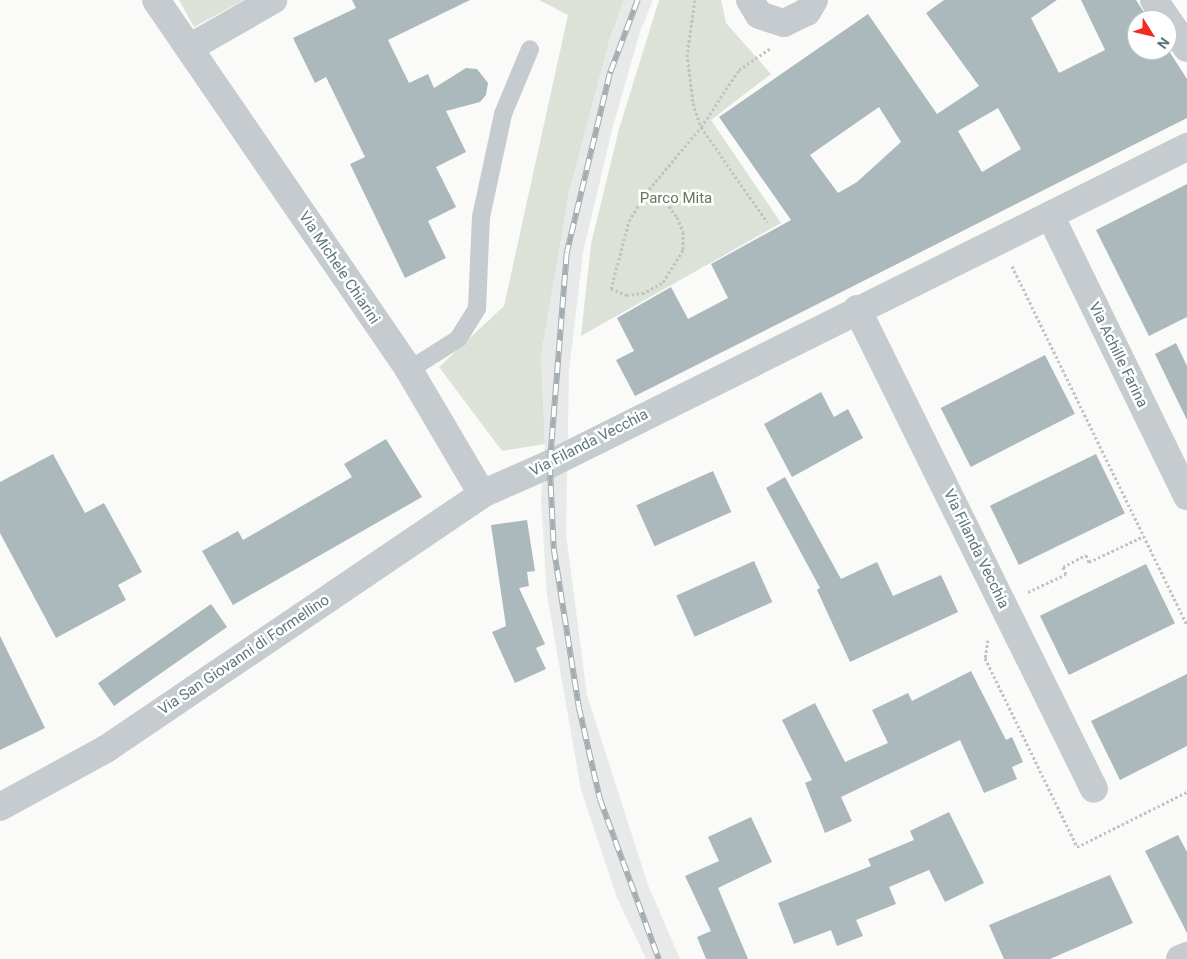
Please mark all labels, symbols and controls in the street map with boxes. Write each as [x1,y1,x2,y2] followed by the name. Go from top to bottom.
[1127,10,1177,60] north arrow
[1154,35,1173,52] text: N
[640,190,712,208] park label: Parco Mita
[295,208,383,328] street label: Via Michele Chiarini
[1085,299,1151,411] street label: Via Achille Farina
[527,405,651,481] street label: Via Filanda Vecchia
[939,486,1013,612] street label: Via Filanda Vecchia
[155,591,333,719] street label: Via San Giovanni di Formellino

